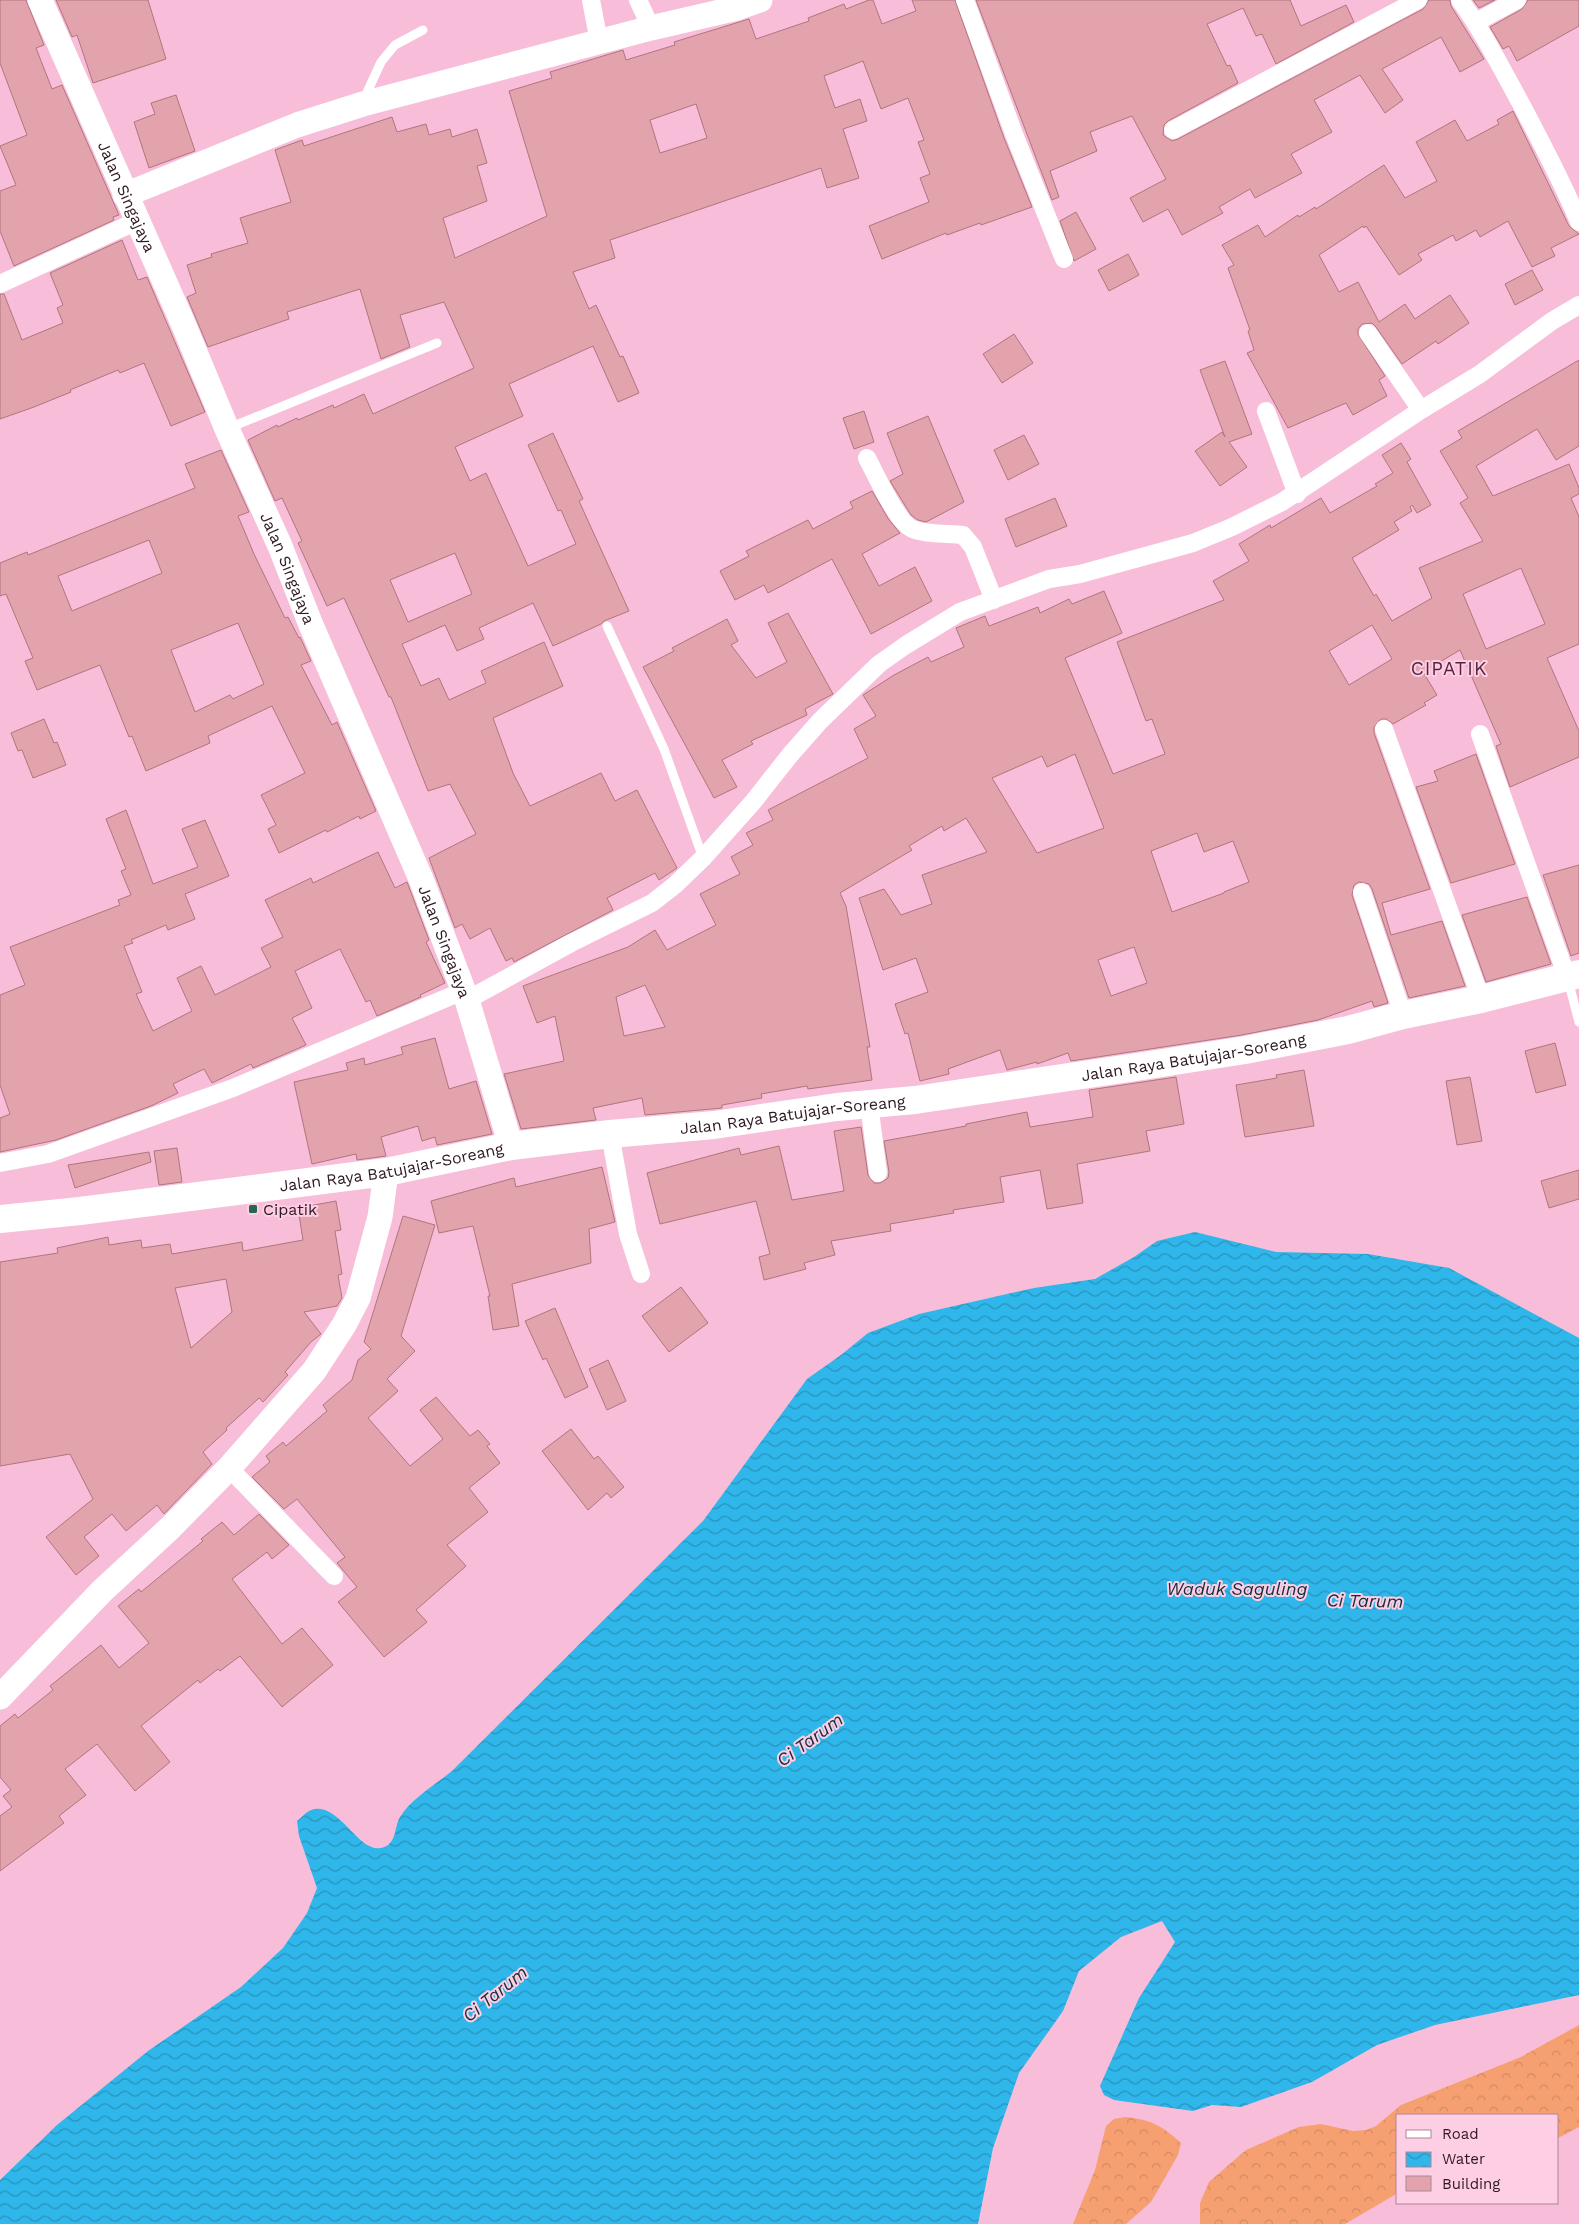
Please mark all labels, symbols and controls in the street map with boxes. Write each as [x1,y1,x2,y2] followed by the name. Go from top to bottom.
[94,139,159,255] street label: Jalan Singajaya
[256,509,319,627] street label: Jalan Singajaya
[1411,657,1487,680] district label: CIPATIK
[414,883,474,1001] street label: Jalan Singajaya
[1080,1029,1308,1085] street label: Jalan Raya Batujajar-Soreang
[679,1092,907,1138] street label: Jalan Raya Batujajar-Soreang
[278,1139,506,1196] street label: Jalan Raya Batujajar-Soreang
[263,1200,317,1219] place label: Cipatik
[247,1203,259,1215] marker: Cipatik
[1166,1578,1308,1599] water label: Waduk Saguling
[1326,1589,1404,1612] water label: Ci Tarum
[772,1708,847,1771] water label: Ci Tarum
[458,1961,531,2026] water label: Ci Tarum
[1396,2114,1559,2204] legend
[1442,2125,1479,2143] text: Road
[1442,2150,1485,2168] text: Water
[1442,2175,1500,2193] text: Building

